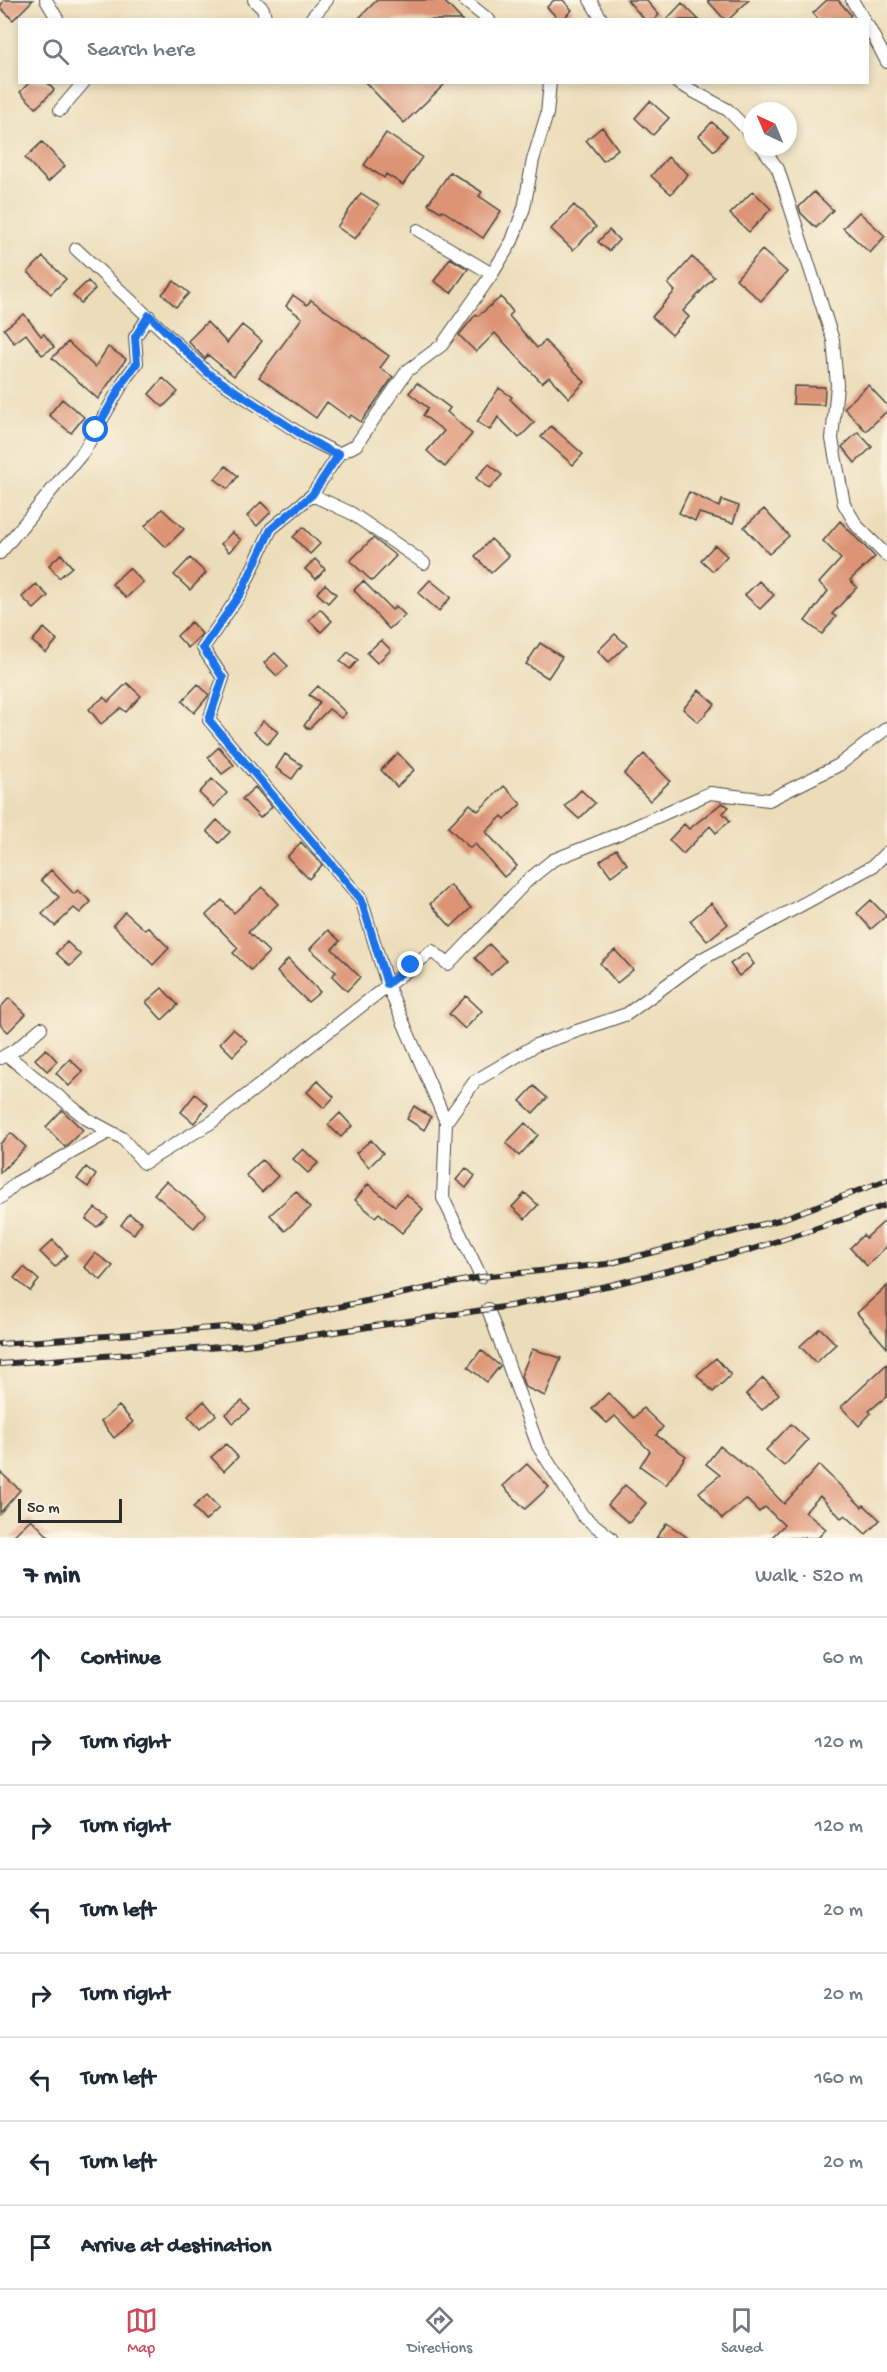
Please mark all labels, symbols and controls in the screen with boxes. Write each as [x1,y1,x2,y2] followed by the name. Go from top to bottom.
[18,18,869,84] search box
[39,35,72,68] icon: search
[87,38,195,64] text: Search here
[743,102,797,156] north arrow
[82,416,108,442] route start
[397,951,423,977] route end
[18,1496,122,1524] scale bar
[27,1500,60,1519] text: 50 m
[24,1562,80,1593] text: 7 min
[755,1566,863,1589] text: Walk · 520 m
[24,1643,57,1676] icon: ahead
[81,1646,161,1672] text: Continue
[823,1648,863,1671] text: 60 m
[24,1727,57,1760] icon: right
[81,1730,169,1756] text: Turn right
[815,1732,863,1755] text: 120 m
[24,1811,57,1844] icon: right
[81,1814,169,1840] text: Turn right
[815,1816,863,1839] text: 120 m
[24,1895,57,1928] icon: left
[81,1898,155,1924] text: Turn left
[823,1900,863,1923] text: 20 m
[24,1979,57,2012] icon: right
[81,1982,169,2008] text: Turn right
[823,1984,863,2007] text: 20 m
[24,2063,57,2096] icon: left
[81,2066,155,2092] text: Turn left
[814,2068,863,2091] text: 160 m
[24,2147,57,2180] icon: left
[81,2150,155,2176] text: Turn left
[823,2152,863,2175] text: 20 m
[24,2231,57,2264] icon: arrive
[81,2234,271,2260] text: Arrive at destination
[125,2304,158,2359] tab: Map
[407,2304,472,2359] tab: Directions
[721,2304,762,2359] tab: Saved

